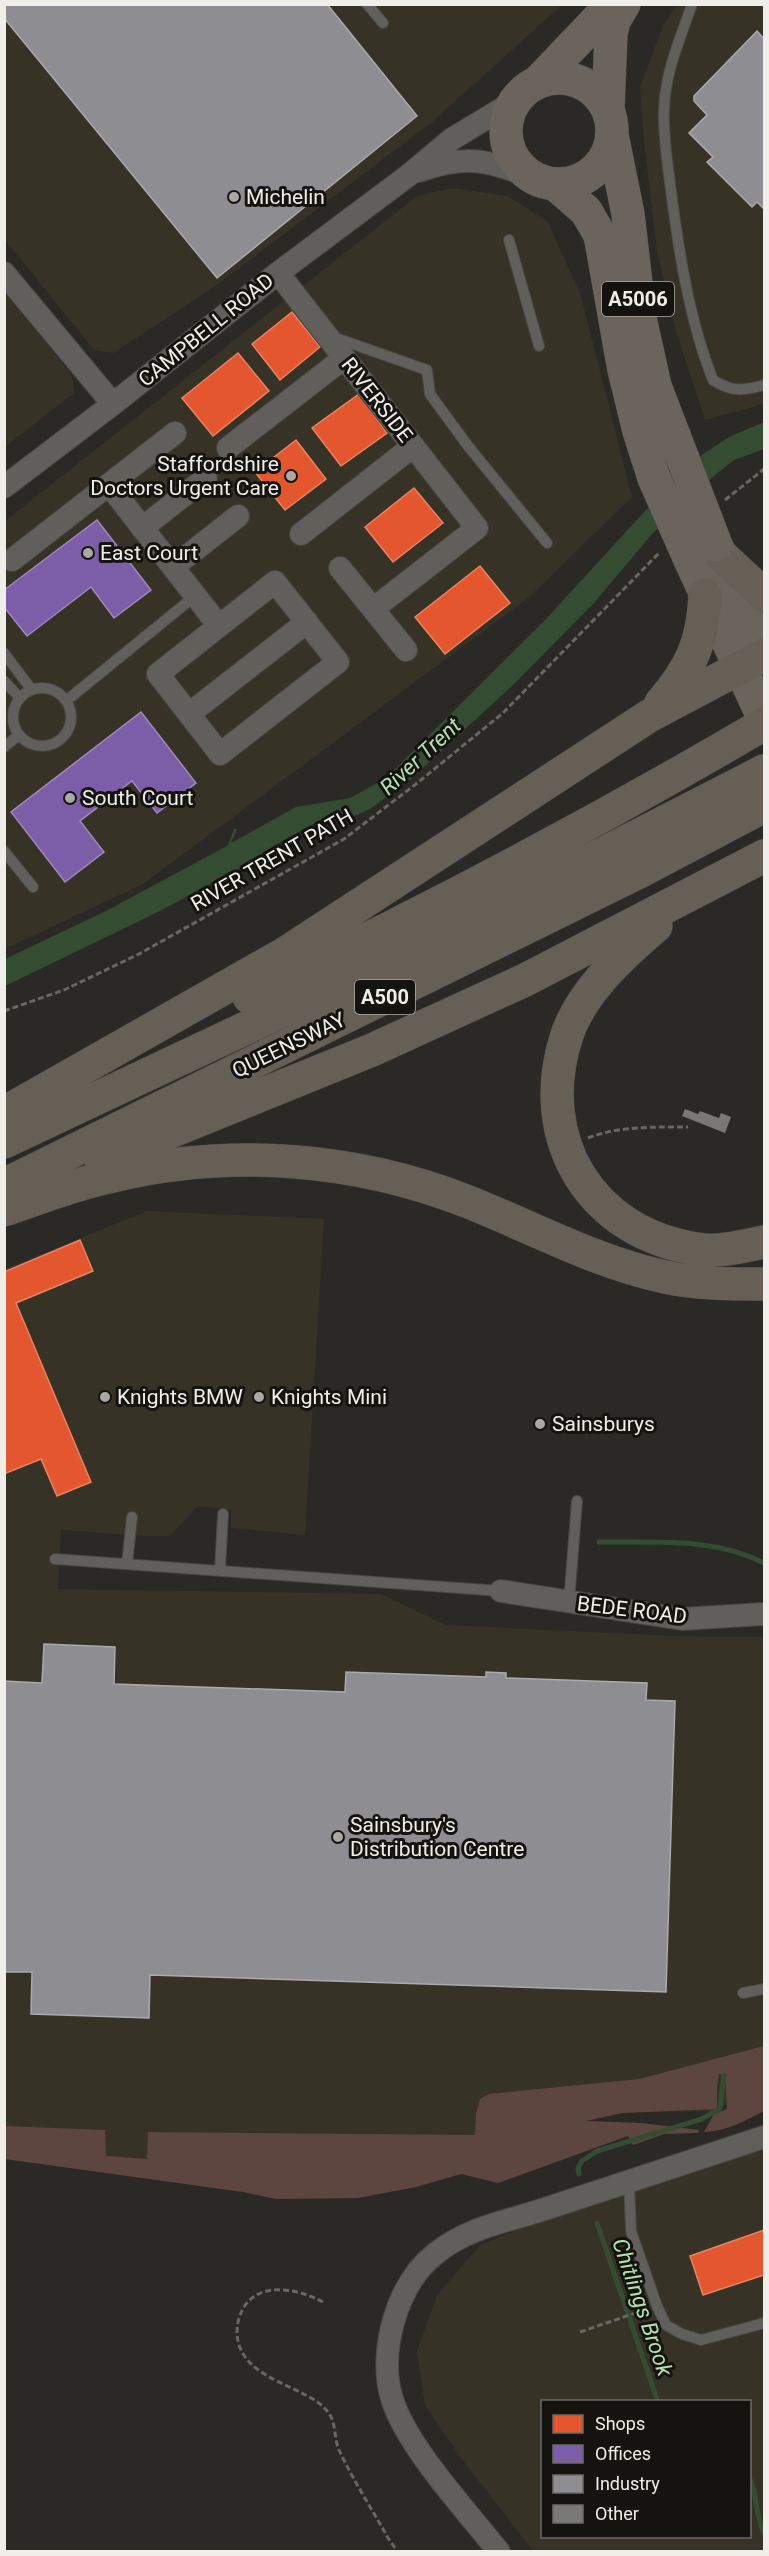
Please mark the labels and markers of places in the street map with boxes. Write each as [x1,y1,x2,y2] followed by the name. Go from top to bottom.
[246,185,325,209] place label: Michelin
[227,190,241,204] marker: Michelin
[90,452,279,500] place label: Staffordshire Doctors Urgent Care
[284,469,298,483] marker: Staffordshire Doctors Urgent Care
[100,541,198,565] place label: East Court
[81,546,95,560] marker: East Court
[82,786,194,810] place label: South Court
[63,791,77,805] marker: South Court
[117,1385,243,1409] place label: Knights BMW
[271,1385,387,1409] place label: Knights Mini
[98,1390,112,1404] marker: Knights BMW
[252,1390,266,1404] marker: Knights Mini
[552,1412,655,1436] place label: Sainsburys
[533,1417,547,1431] marker: Sainsburys
[350,1813,524,1861] place label: Sainsbury's Distribution Centre
[331,1830,345,1844] marker: Sainsbury's Distribution Centre

